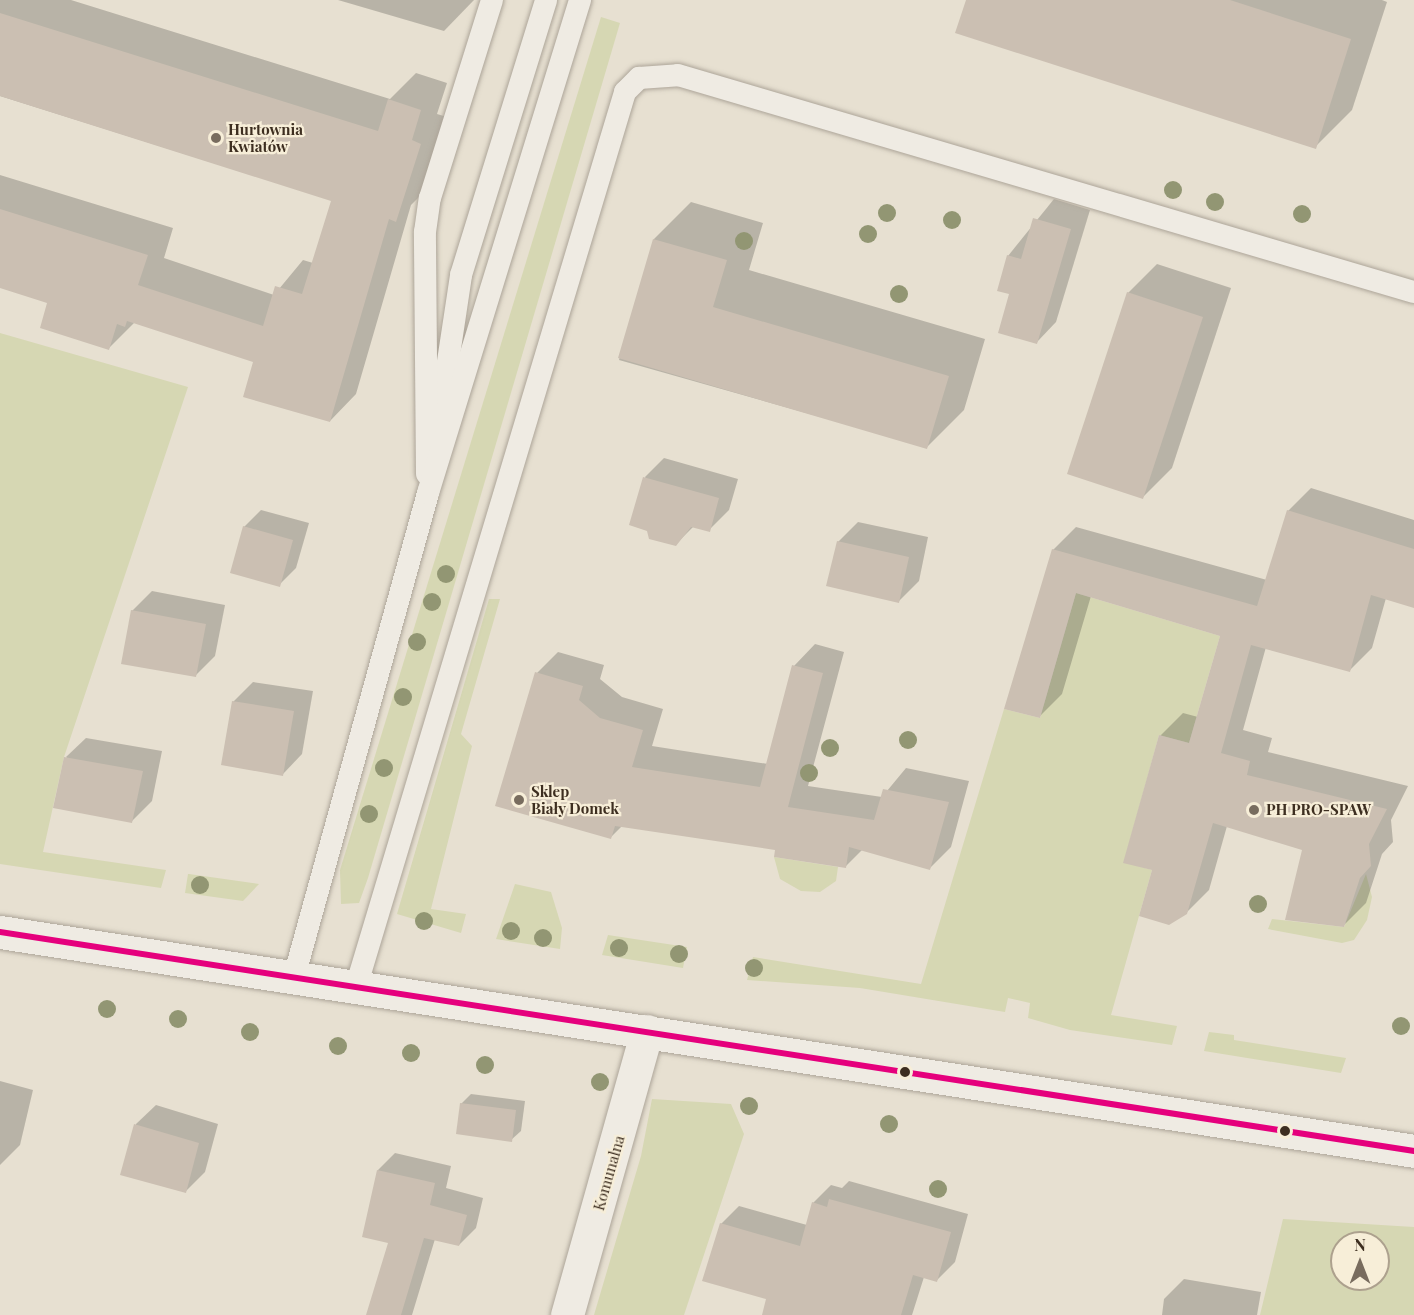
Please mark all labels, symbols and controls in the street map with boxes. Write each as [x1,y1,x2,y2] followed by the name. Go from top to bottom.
[228,120,303,155] place label: Hurtownia Kwiatów
[209,131,223,145] marker: Hurtownia Kwiatów
[531,782,620,817] place label: Sklep Biały Domek
[512,793,526,807] marker: Sklep Biały Domek
[1266,801,1371,819] place label: PH PRO-SPAW
[1247,803,1261,817] marker: PH PRO-SPAW
[899,1066,911,1078] unlabelled marker
[1279,1125,1291,1137] unlabelled marker
[590,1133,628,1213] street label: Komunalna
[1330,1231,1390,1291] north arrow
[1354,1234,1366,1255] text: N

